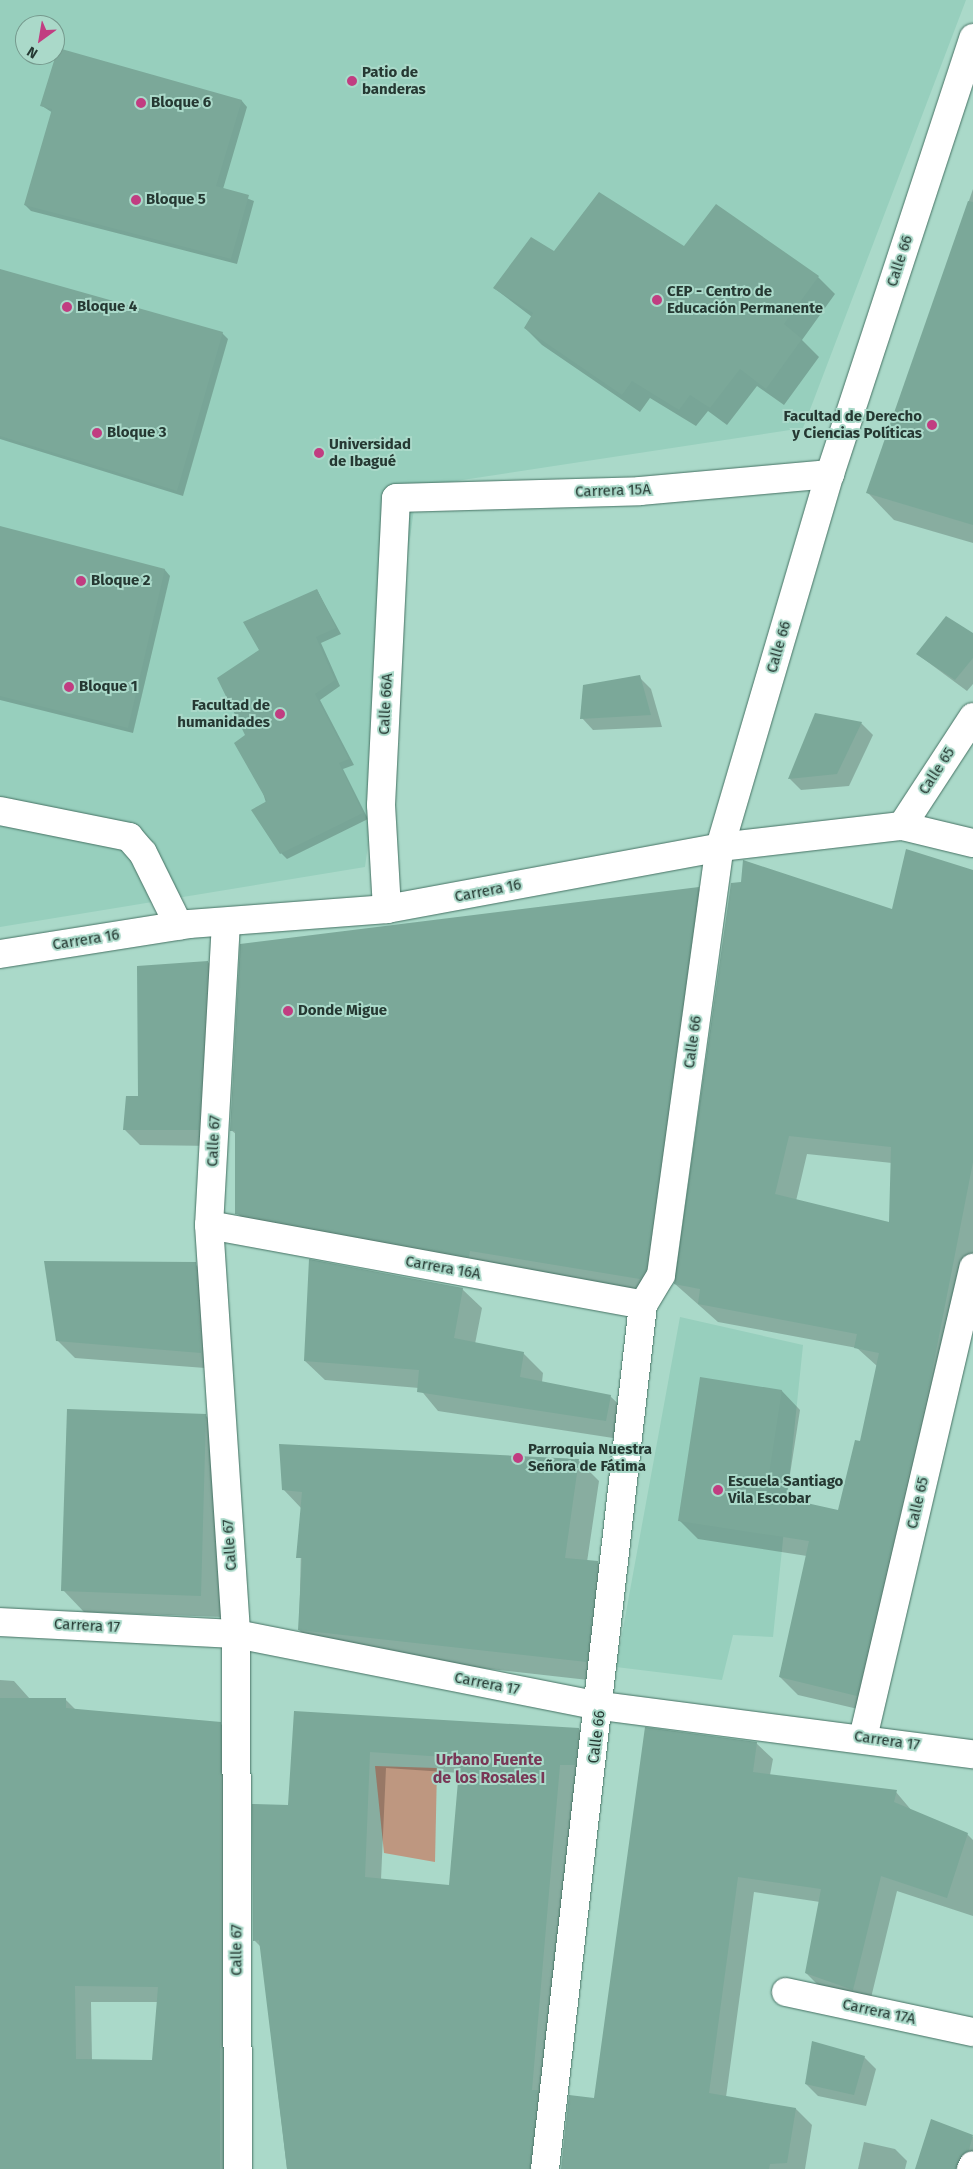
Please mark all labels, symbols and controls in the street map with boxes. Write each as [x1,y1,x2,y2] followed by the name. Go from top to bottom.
[15,15,65,65] north arrow
[24,43,41,62] text: N
[362,63,426,98] place label: Patio de banderas
[346,75,358,87] marker: Patio de banderas
[151,94,211,112] place label: Bloque 6
[135,97,147,109] marker: Bloque 6
[146,191,206,209] place label: Bloque 5
[130,194,142,206] marker: Bloque 5
[883,233,917,289] street label: Calle 66
[667,282,823,317] place label: CEP - Centro de Educación Permanente
[651,294,663,306] marker: CEP - Centro de Educación Permanente
[77,298,137,316] place label: Bloque 4
[61,301,73,313] marker: Bloque 4
[784,407,922,442] place label: Facultad de Derecho y Ciencias Políticas
[926,419,938,431] marker: Facultad de Derecho y Ciencias Políticas
[107,424,167,442] place label: Bloque 3
[91,427,103,439] marker: Bloque 3
[329,435,411,470] place label: Universidad de Ibagué
[313,447,325,459] marker: Universidad de Ibagué
[575,481,651,501] street label: Carrera 15A
[91,572,151,590] place label: Bloque 2
[75,575,87,587] marker: Bloque 2
[763,619,795,675] street label: Calle 66
[375,673,397,735] street label: Calle 66A
[79,678,138,696] place label: Bloque 1
[63,681,75,693] marker: Bloque 1
[177,696,270,731] place label: Facultad de humanidades
[274,708,286,720] marker: Facultad de humanidades
[915,744,959,798] street label: Calle 65
[453,876,523,906] street label: Carrera 16
[51,926,121,954] street label: Carrera 16
[298,1002,387,1020] place label: Donde Migue
[282,1005,294,1017] marker: Donde Migue
[680,1014,706,1070] street label: Calle 66
[204,1115,224,1167] street label: Calle 67
[404,1253,482,1283] street label: Carrera 16A
[528,1440,652,1475] place label: Parroquia Nuestra Señora de Fátima
[512,1452,524,1464] marker: Parroquia Nuestra Señora de Fátima
[728,1472,843,1507] place label: Escuela Santiago Vila Escobar
[903,1475,933,1531] street label: Calle 65
[712,1484,724,1496] marker: Escuela Santiago Vila Escobar
[219,1519,241,1571] street label: Calle 67
[53,1615,121,1637] street label: Carrera 17
[453,1669,521,1699] street label: Carrera 17
[585,1710,609,1764] street label: Calle 66
[853,1727,921,1755] street label: Carrera 17
[433,1750,545,1788] district label: Urbano Fuente de los Rosales I
[228,1924,246,1976] street label: Calle 67
[841,1995,917,2029] street label: Carrera 17A

